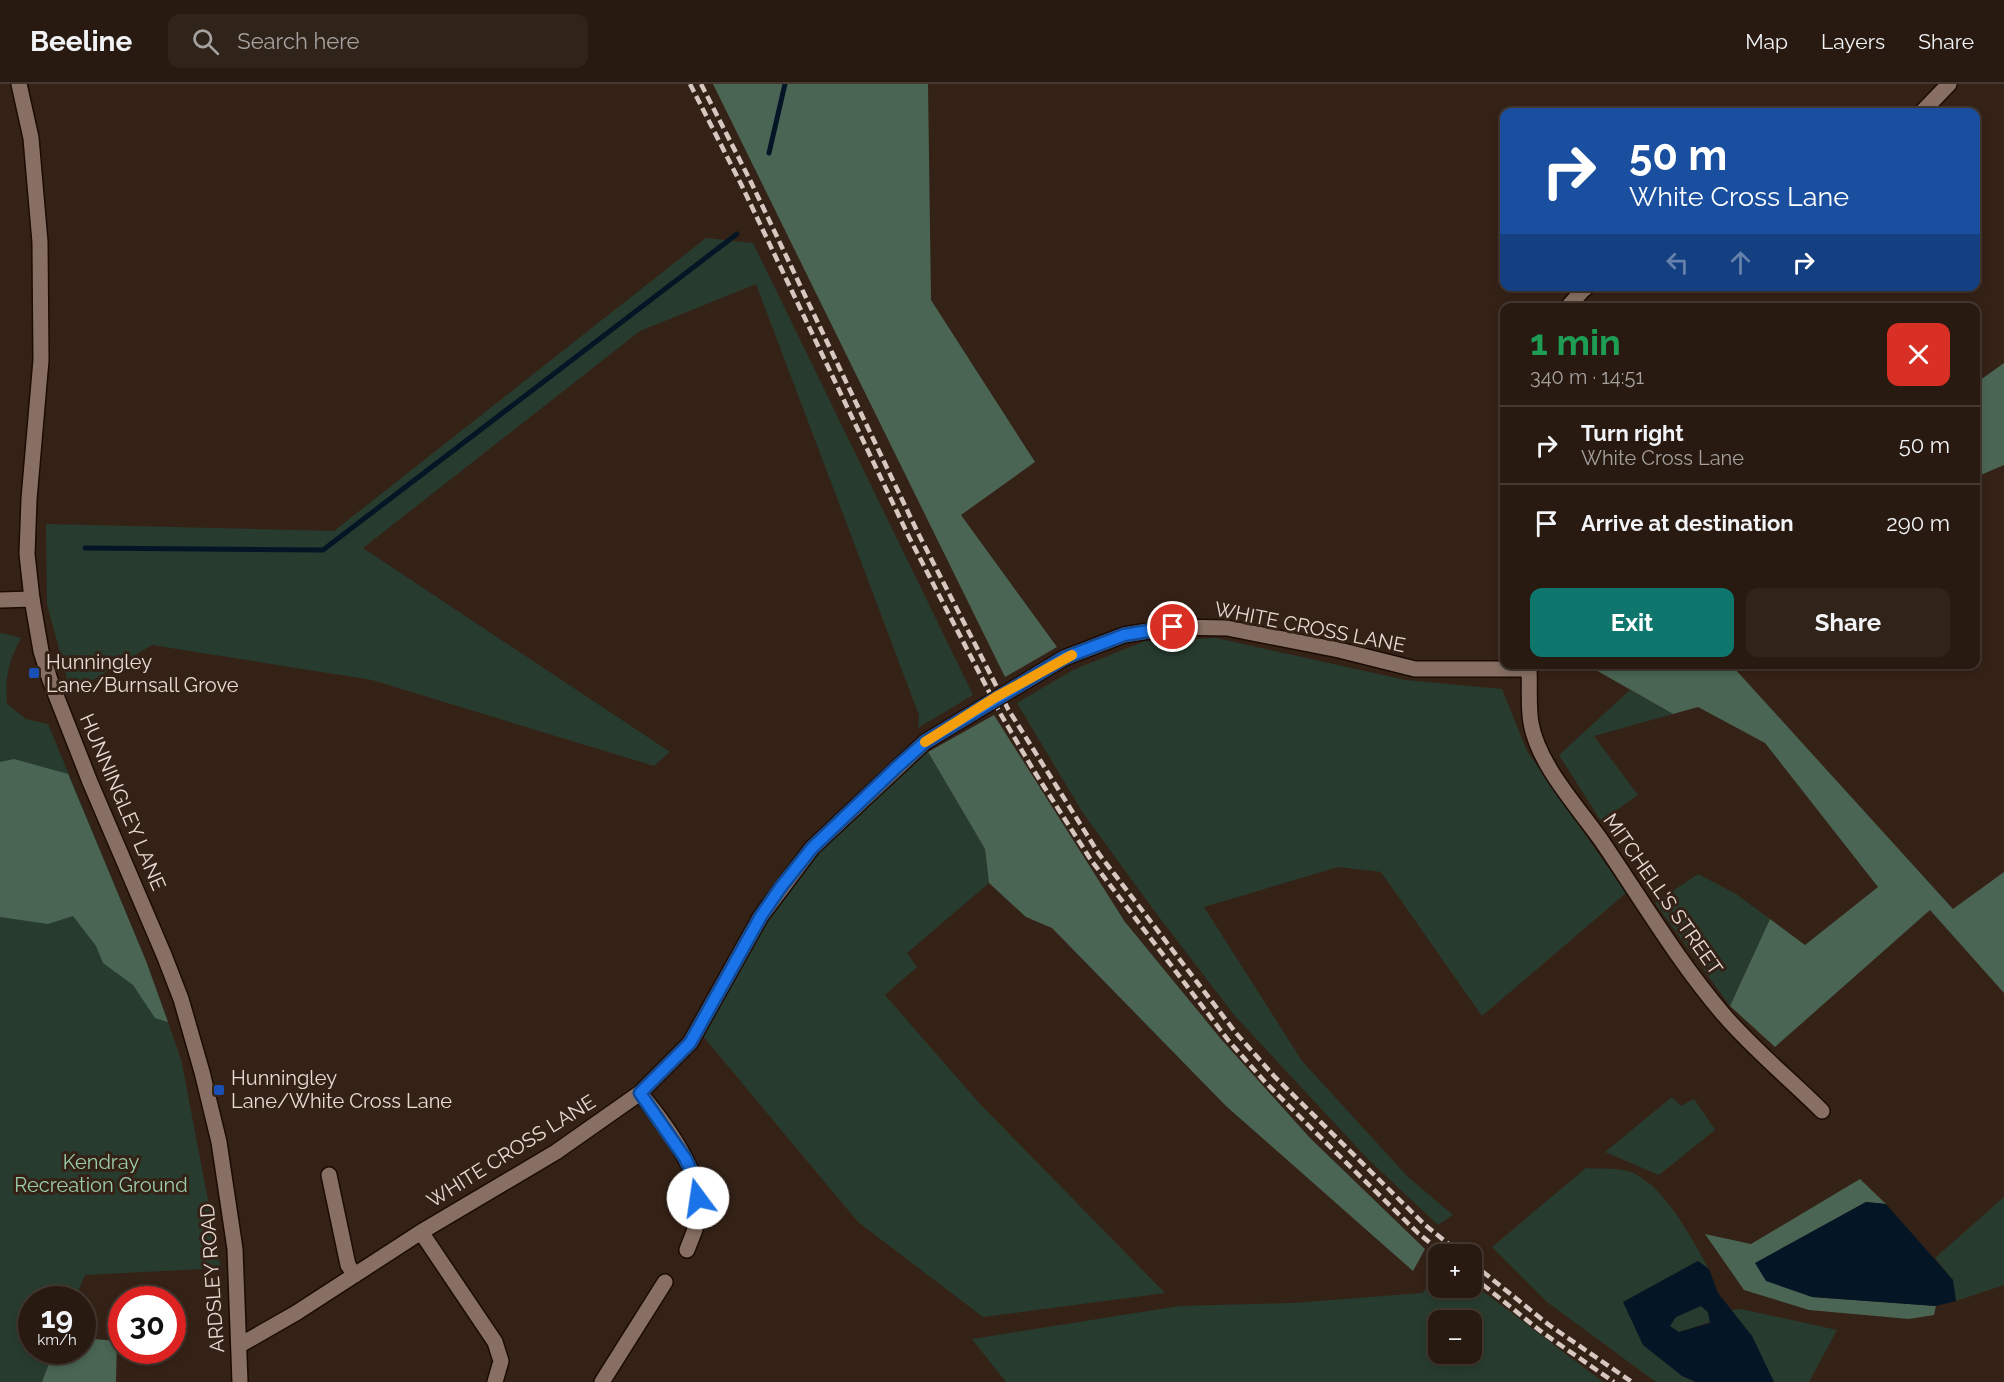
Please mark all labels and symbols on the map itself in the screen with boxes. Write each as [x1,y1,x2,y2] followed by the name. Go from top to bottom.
[1212,597,1408,657] street label: WHITE CROSS LANE
[1147,601,1198,652] pin
[46,650,239,697] place label: Hunningley Lane/Burnsall Grove
[27,666,41,680] marker: Hunningley Lane/Burnsall Grove
[75,710,171,894] street label: HUNNINGLEY LANE
[1598,809,1728,979] street label: MITCHELL'S STREET
[231,1066,452,1113] place label: Hunningley Lane/White Cross Lane
[212,1083,226,1097] marker: Hunningley Lane/White Cross Lane
[422,1089,600,1213] street label: WHITE CROSS LANE
[14,1150,188,1197] park label: Kendray Recreation Ground
[666,1166,730,1230] position arrow
[195,1203,229,1353] street label: ARDSLEY ROAD
[108,1286,186,1364] speed limit sign: 30

